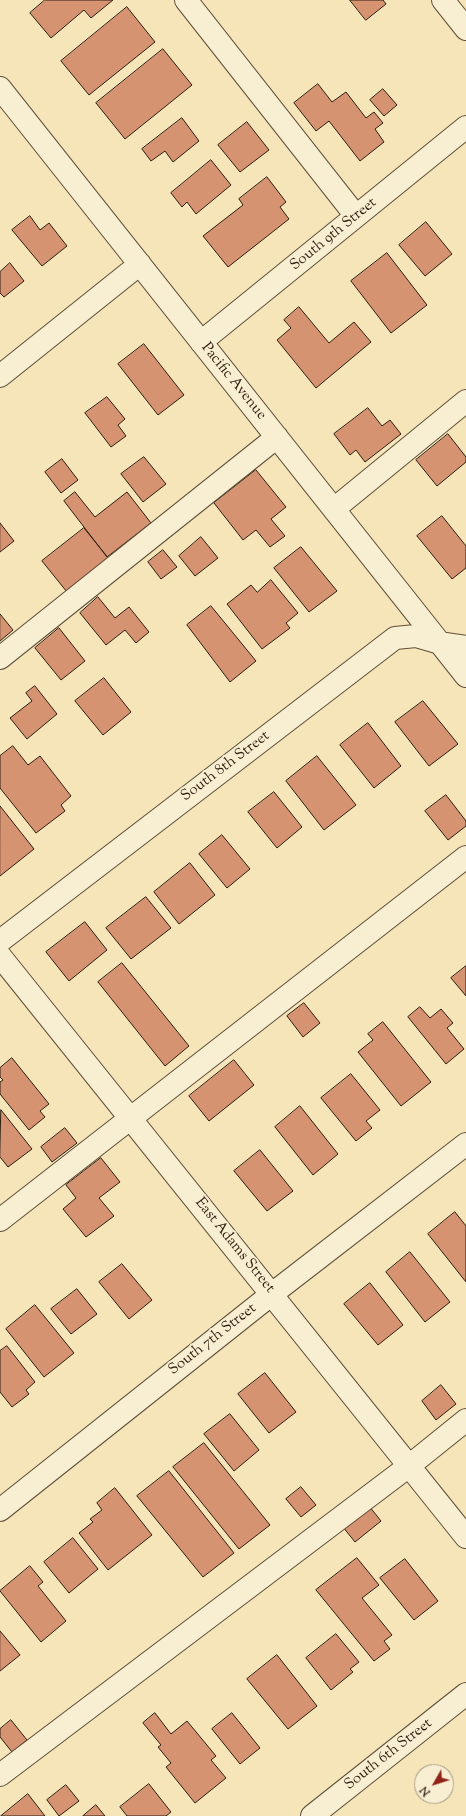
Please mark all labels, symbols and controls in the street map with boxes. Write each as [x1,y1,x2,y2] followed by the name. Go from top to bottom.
[287,195,381,275] street label: South 9th Street
[196,340,270,424] street label: Pacific Avenue
[178,728,274,806] street label: South 8th Street
[190,1195,278,1297] street label: East Adams Street
[166,1300,260,1380] street label: South 7th Street
[342,1715,436,1795] street label: South 6th Street
[414,1764,454,1804] north arrow
[416,1782,434,1799] text: N

